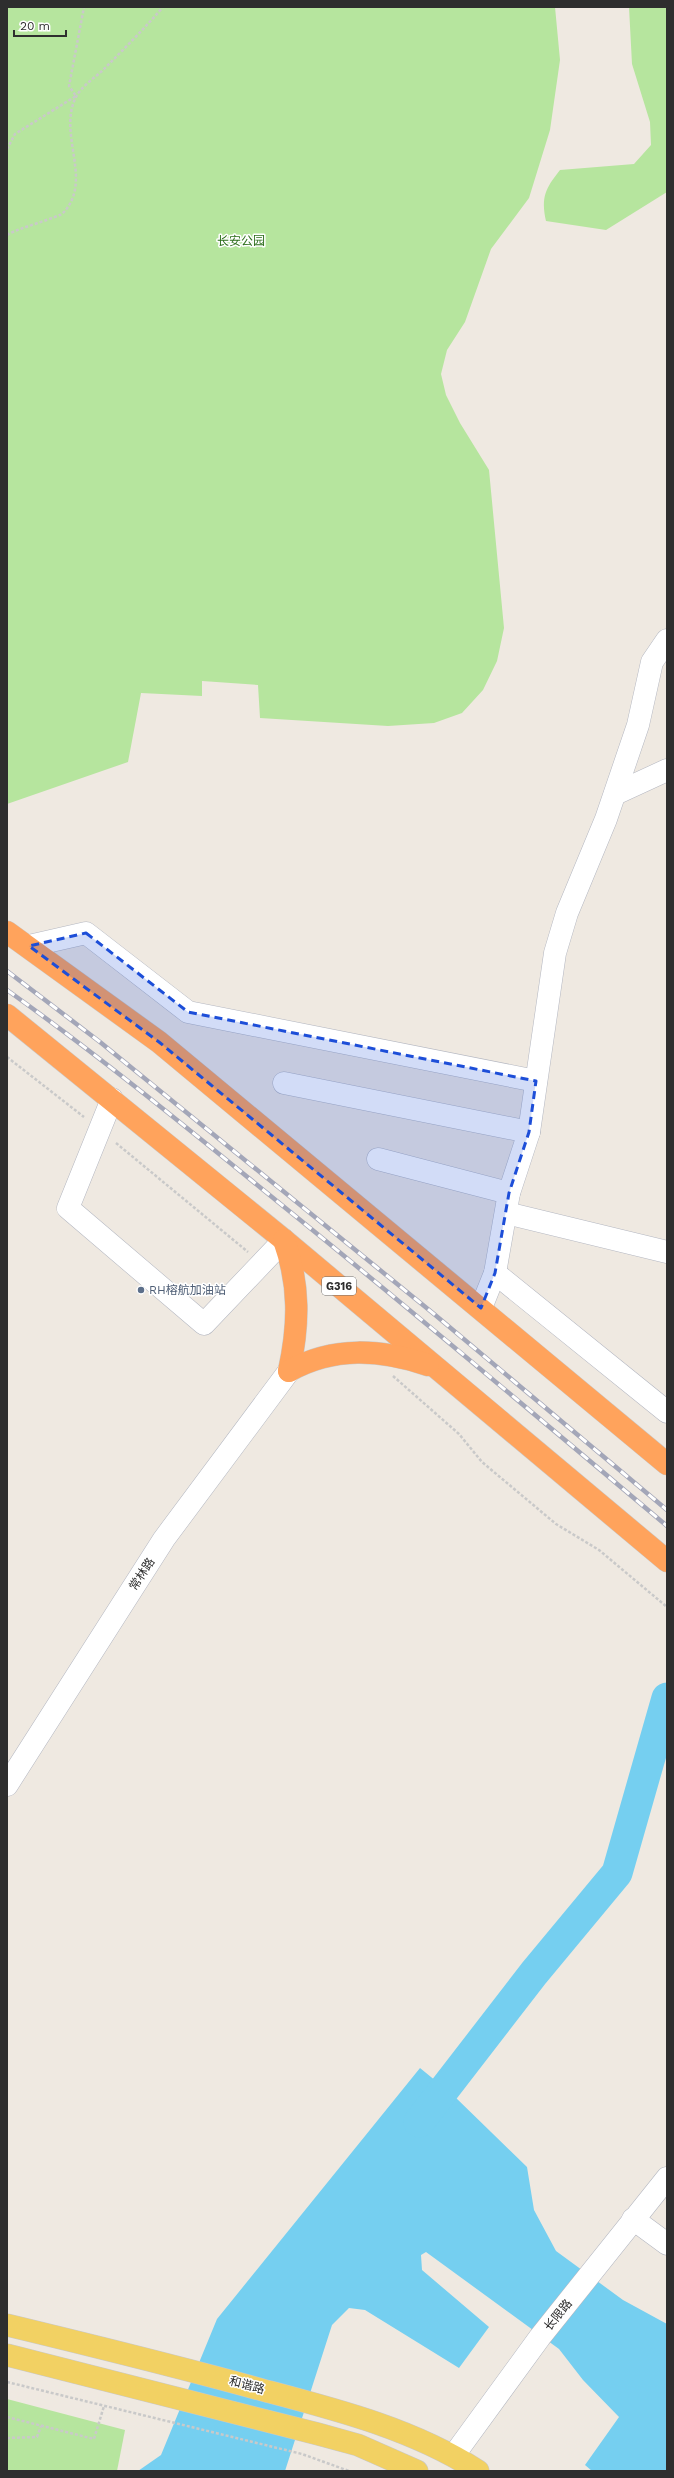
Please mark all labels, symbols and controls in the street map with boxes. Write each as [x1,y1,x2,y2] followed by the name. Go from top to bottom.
[14,12,66,38] scale bar
[20,19,50,33] text: 20 m
[217,234,265,248] park label: 长安公园
[322,1277,356,1295] road number: G316
[149,1283,226,1297] place label: RH榕航加油站
[136,1285,146,1295] marker: RH榕航加油站
[126,1555,158,1593] street label: 常林路
[541,2297,575,2333] street label: 长限路
[228,2374,266,2396] street label: 和谐路

